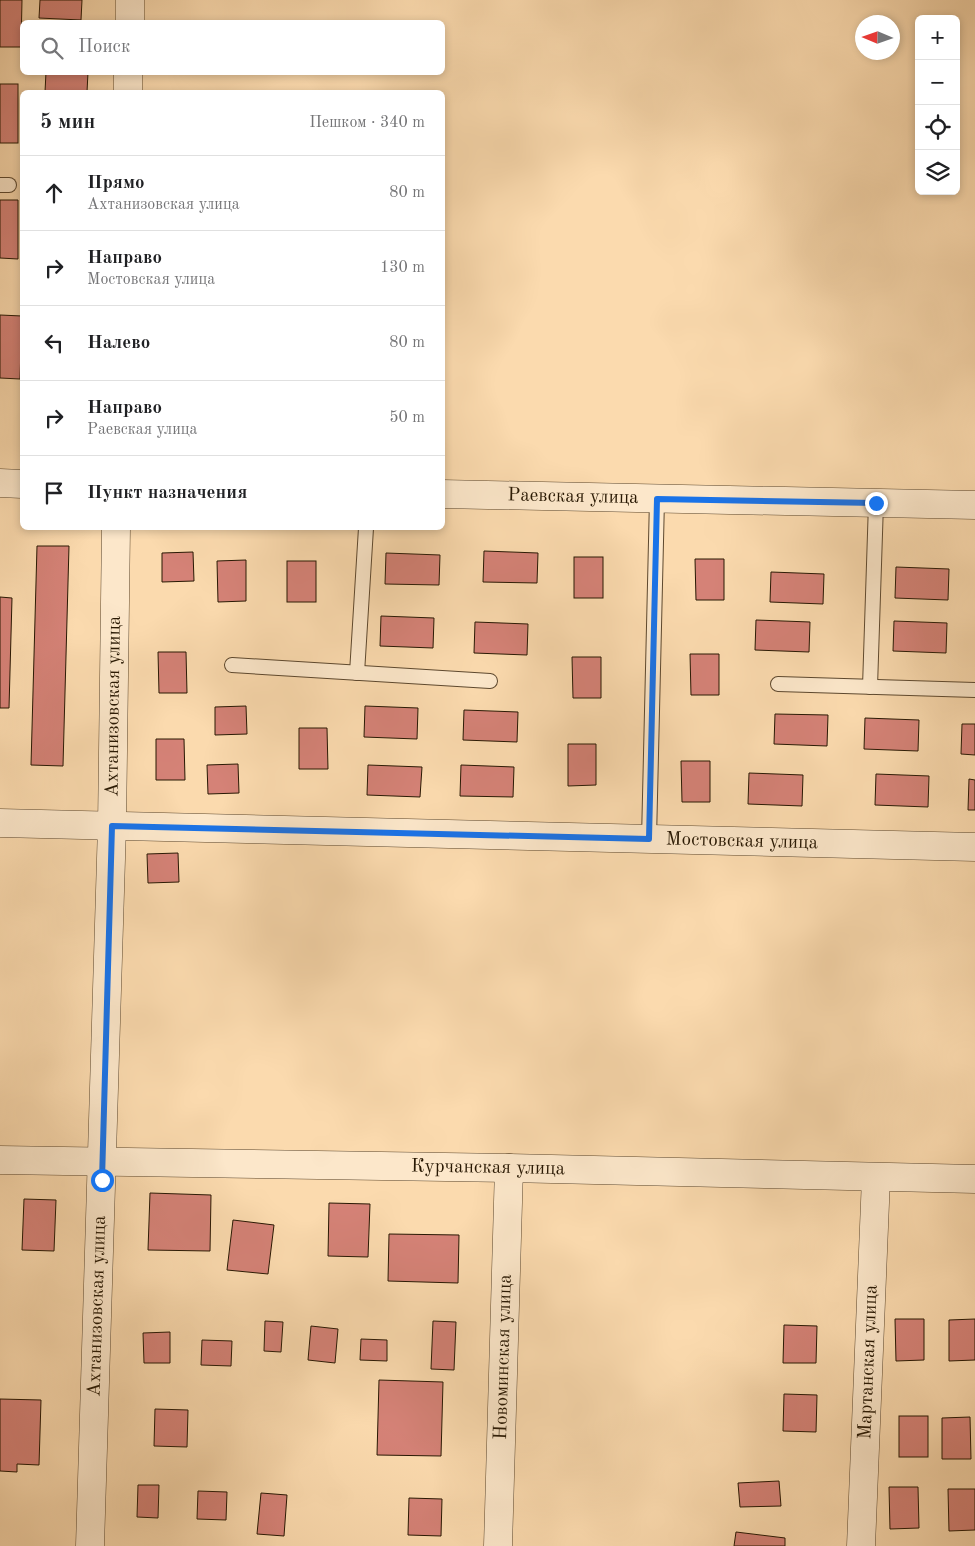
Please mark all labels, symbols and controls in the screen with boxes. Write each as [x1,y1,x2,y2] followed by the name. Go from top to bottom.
[855,15,900,60] north arrow
[915,15,960,195] map controls
[915,15,960,60] button: +
[20,20,445,75] search box
[38,34,66,62] icon: search
[78,38,130,57] text: Поиск
[915,60,960,105] button: −
[915,105,960,150] button: locate
[40,112,95,133] text: 5 мин
[309,115,425,131] text: Пешком · 340 m
[915,150,960,195] button: layers
[87,174,145,193] text: Прямо
[40,179,68,207] icon: ahead
[389,185,425,201] text: 80 m
[87,197,240,213] text: Ахтанизовская улица
[87,249,162,268] text: Направо
[40,254,68,282] icon: right
[380,260,425,276] text: 130 m
[87,272,215,288] text: Мостовская улица
[40,329,68,357] icon: left
[87,334,150,353] text: Налево
[389,335,425,351] text: 80 m
[87,399,162,418] text: Направо
[40,404,68,432] icon: right
[389,410,425,426] text: 50 m
[87,422,197,438] text: Раевская улица
[40,479,68,507] icon: arrive
[87,484,247,503] text: Пункт назначения
[507,486,639,508] street label: Раевская улица
[865,492,888,515] route end
[103,615,124,797] street label: Ахтанизовская улица
[665,830,819,853] street label: Мостовская улица
[411,1157,566,1179] street label: Курчанская улица
[91,1169,114,1192] route start
[85,1215,110,1397] street label: Ахтанизовская улица
[492,1273,515,1440] street label: Новоминская улица
[856,1284,881,1440] street label: Мартанская улица

